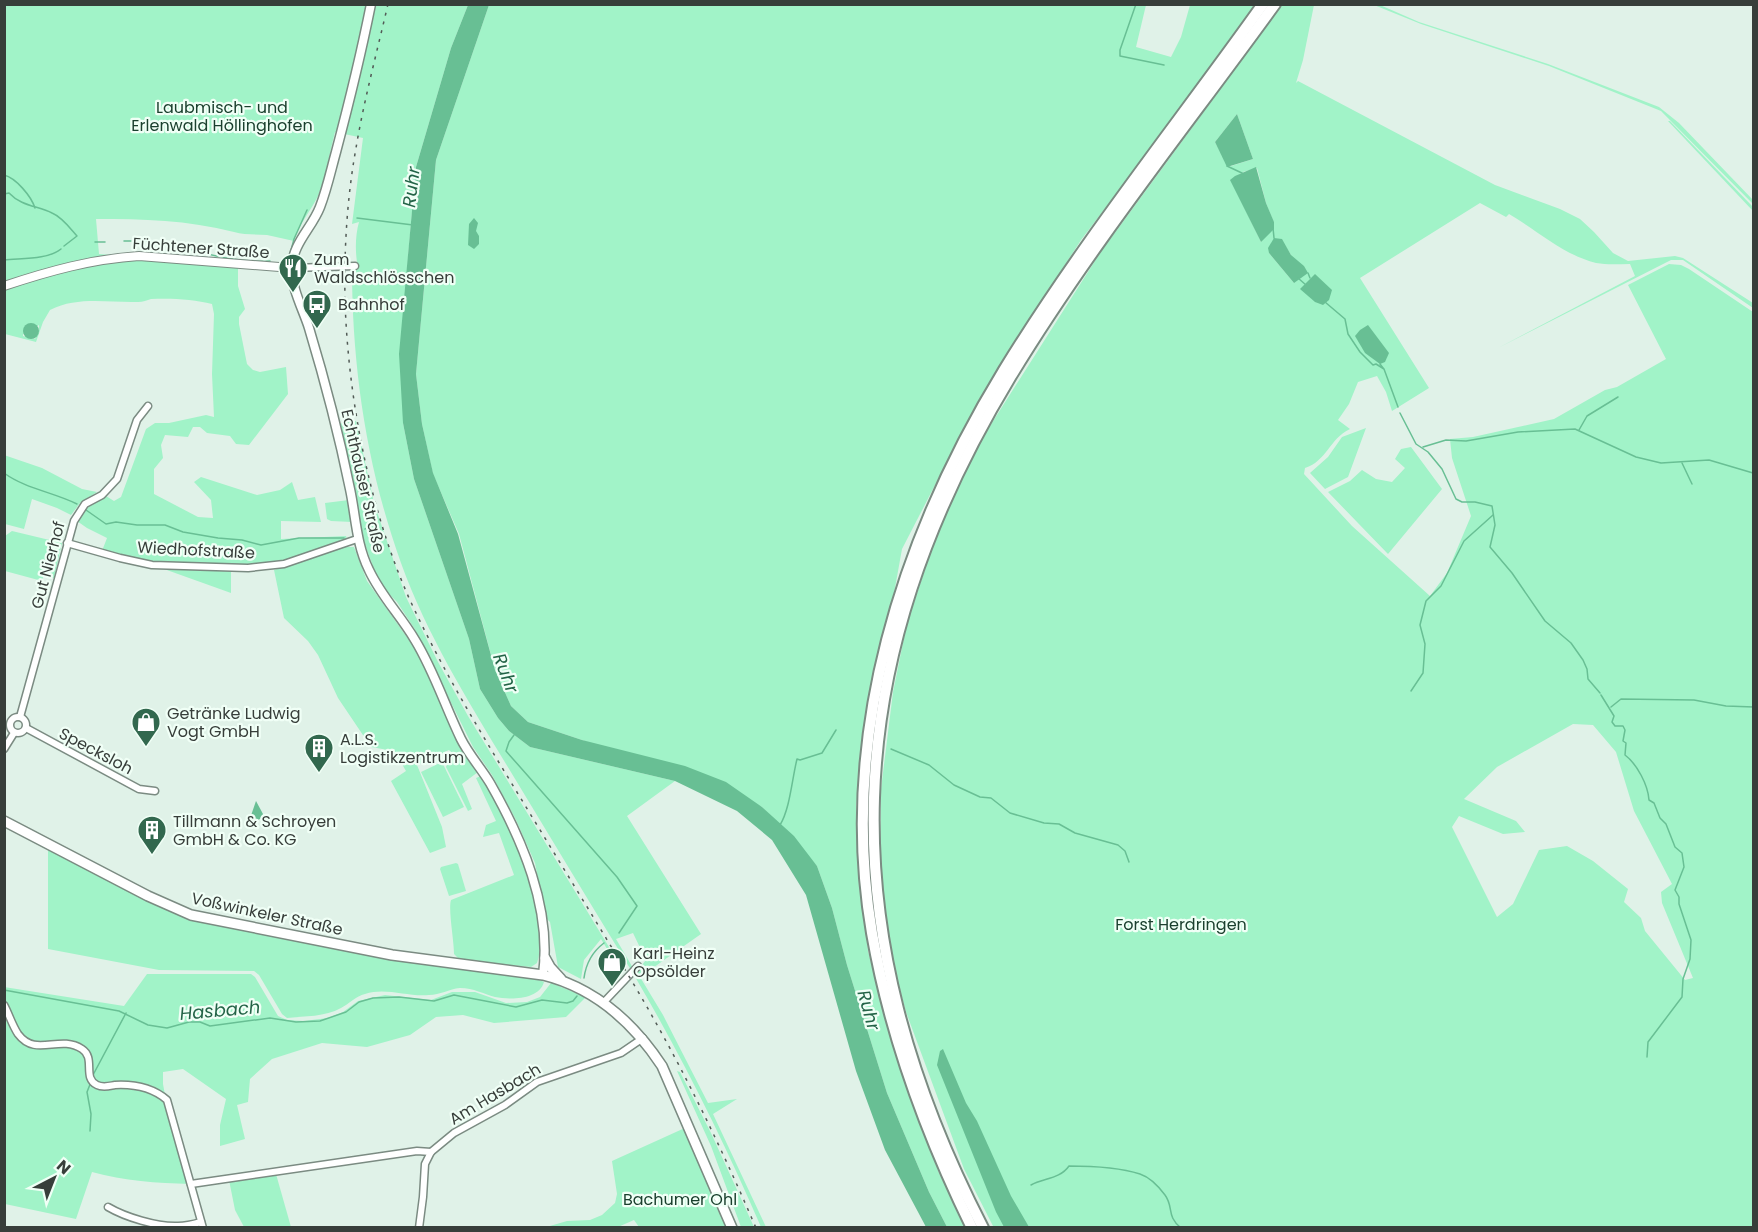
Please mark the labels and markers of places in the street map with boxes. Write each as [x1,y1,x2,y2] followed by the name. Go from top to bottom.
[314,248,454,289] place label: Zum Waldschlösschen
[277,252,309,294] restaurant icon: Zum Waldschlösschen
[301,288,333,330] bus stop icon: Bahnhof
[338,293,405,316] place label: Bahnhof
[167,702,301,743] place label: Getränke Ludwig Vogt GmbH
[130,706,162,748] shop icon: Getränke Ludwig Vogt GmbH
[340,728,464,769] place label: A.L.S. Logistikzentrum
[303,732,335,774] building icon: A.L.S. Logistikzentrum
[173,810,336,851] place label: Tillmann & Schroyen GmbH & Co. KG
[136,814,168,856] building icon: Tillmann & Schroyen GmbH & Co. KG
[633,942,715,983] place label: Karl-Heinz Opsölder
[596,946,628,988] shop icon: Karl-Heinz Opsölder

